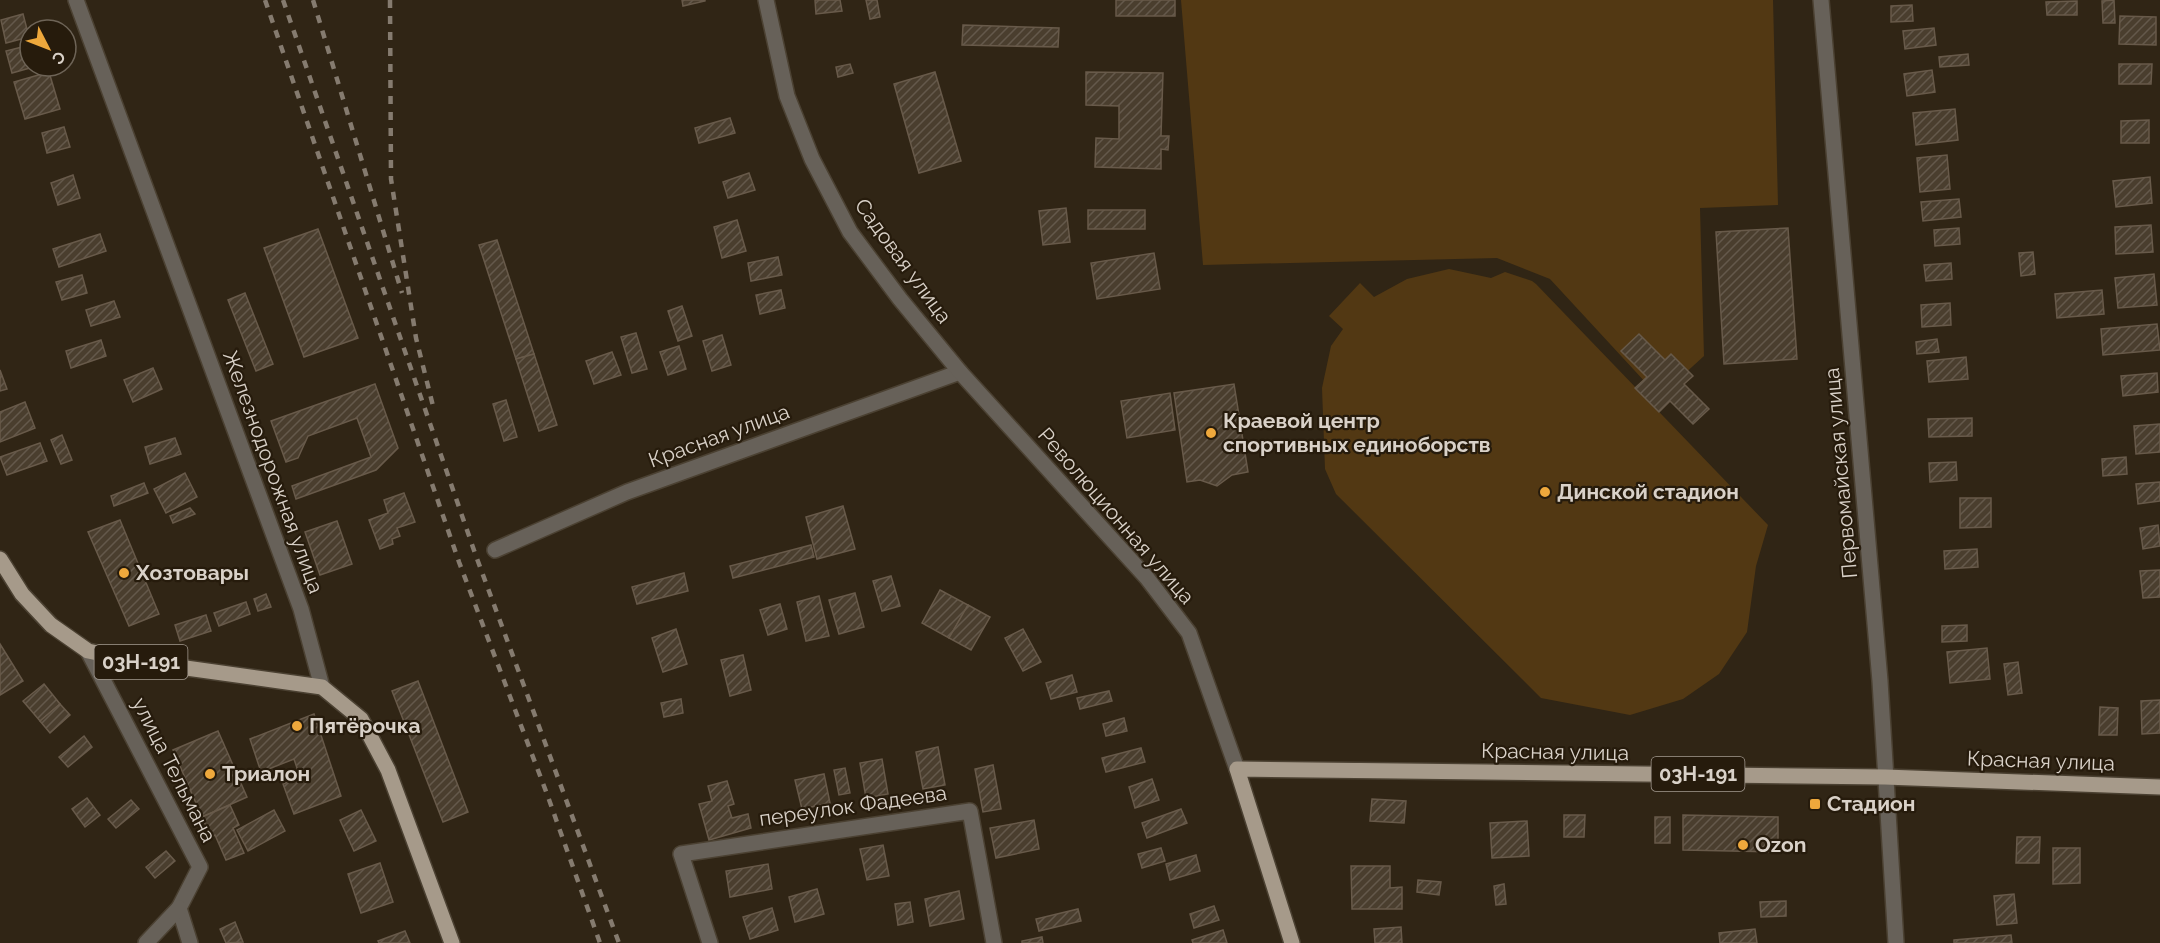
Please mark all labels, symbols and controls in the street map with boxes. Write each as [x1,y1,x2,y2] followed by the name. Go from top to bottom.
[18,18,78,78] north arrow
[48,47,70,68] text: С
[850,193,957,328] street label: Садовая улица
[218,347,329,597] street label: Железнодорожная улица
[1819,367,1862,580] street label: Первомайская улица
[645,398,793,473] street label: Красная улица
[1223,408,1491,457] place label: Краевой центр спортивных единоборств
[1033,422,1200,609] street label: Революционная улица
[1204,426,1218,440] marker: Краевой центр спортивных единоборств
[1557,479,1739,504] place label: Динской стадион
[1538,485,1552,499] marker: Динской стадион
[135,560,249,585] place label: Хозтовары
[117,566,131,580] marker: Хозтовары
[94,645,188,679] road number: 03Н-191
[127,693,222,846] street label: улица Тельмана
[309,713,421,738] place label: Пятёрочка
[290,719,304,733] marker: Пятёрочка
[1481,738,1629,765] street label: Красная улица
[1967,745,2115,776] street label: Красная улица
[1652,757,1744,791] road number: 03Н-191
[222,761,310,786] place label: Триалон
[203,767,217,781] marker: Триалон
[757,780,948,831] street label: переулок Фадеева
[1827,791,1915,816] place label: Стадион
[1808,797,1822,811] marker: Стадион
[1755,832,1806,857] place label: Ozon
[1736,838,1750,852] marker: Ozon

